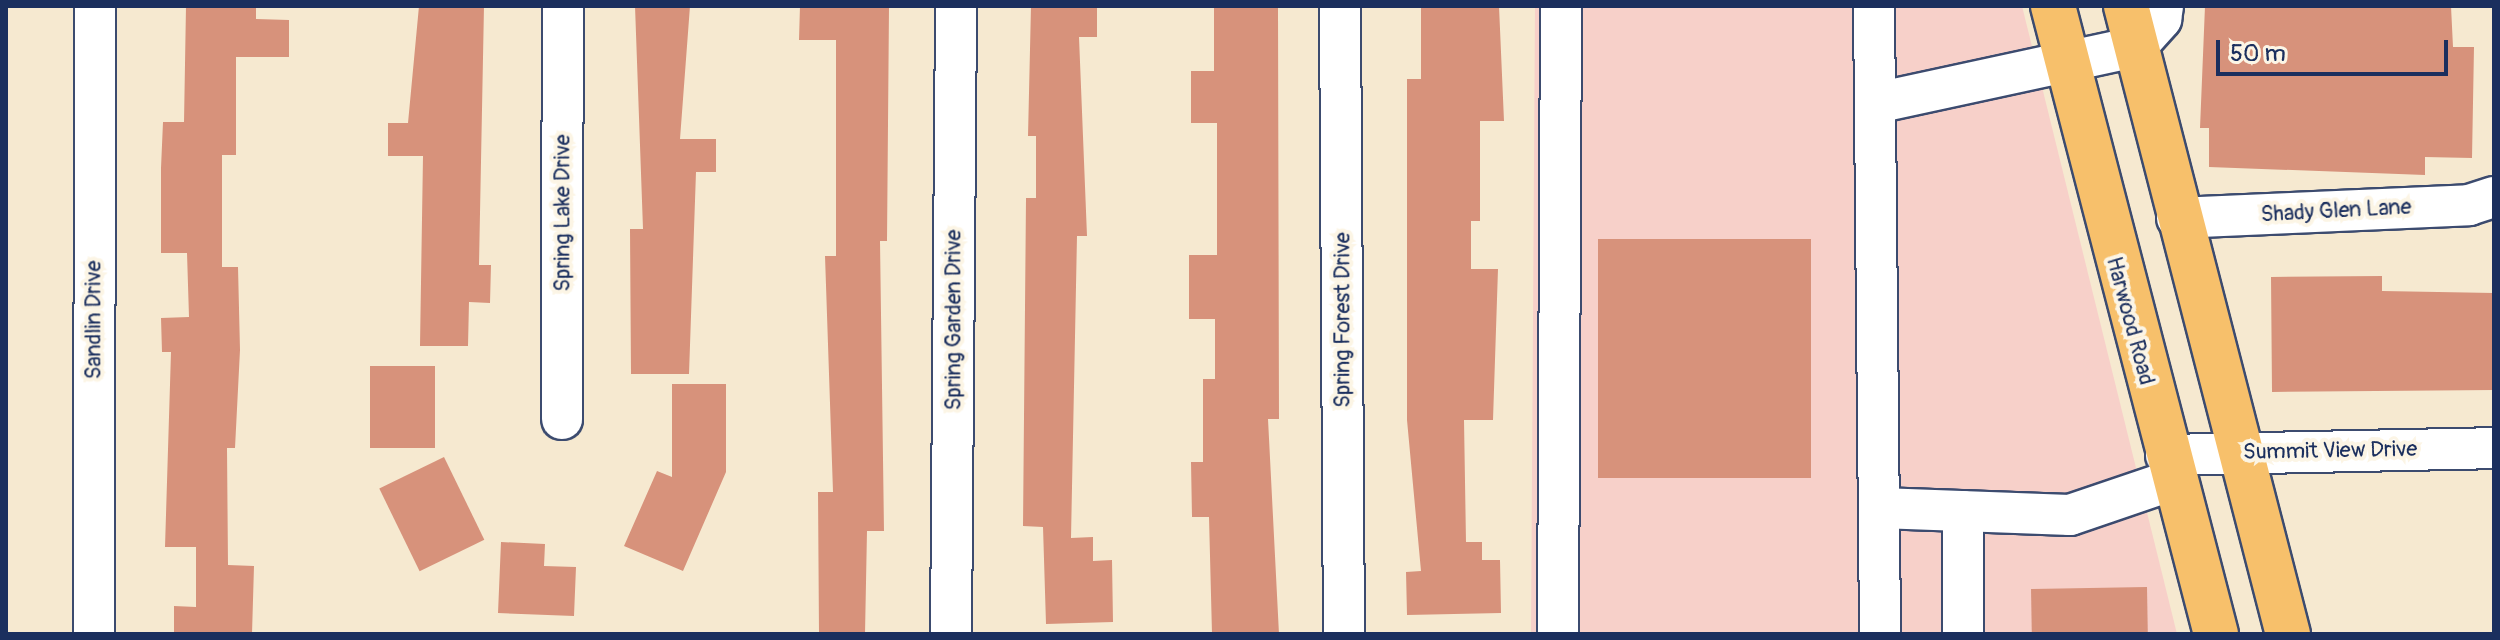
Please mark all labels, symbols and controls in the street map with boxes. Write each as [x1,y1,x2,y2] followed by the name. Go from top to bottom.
[2220,24,2452,74] scale bar
[2230,39,2286,68] text: 50 m
[550,134,576,292] street label: Spring Lake Drive
[2260,194,2412,228] street label: Shady Glen Lane
[941,230,967,410] street label: Spring Garden Drive
[1330,232,1356,408] street label: Spring Forest Drive
[2100,254,2160,388] street label: Harwood Road
[81,261,107,379] street label: Sandlin Drive
[2243,436,2417,466] street label: Summit View Drive

